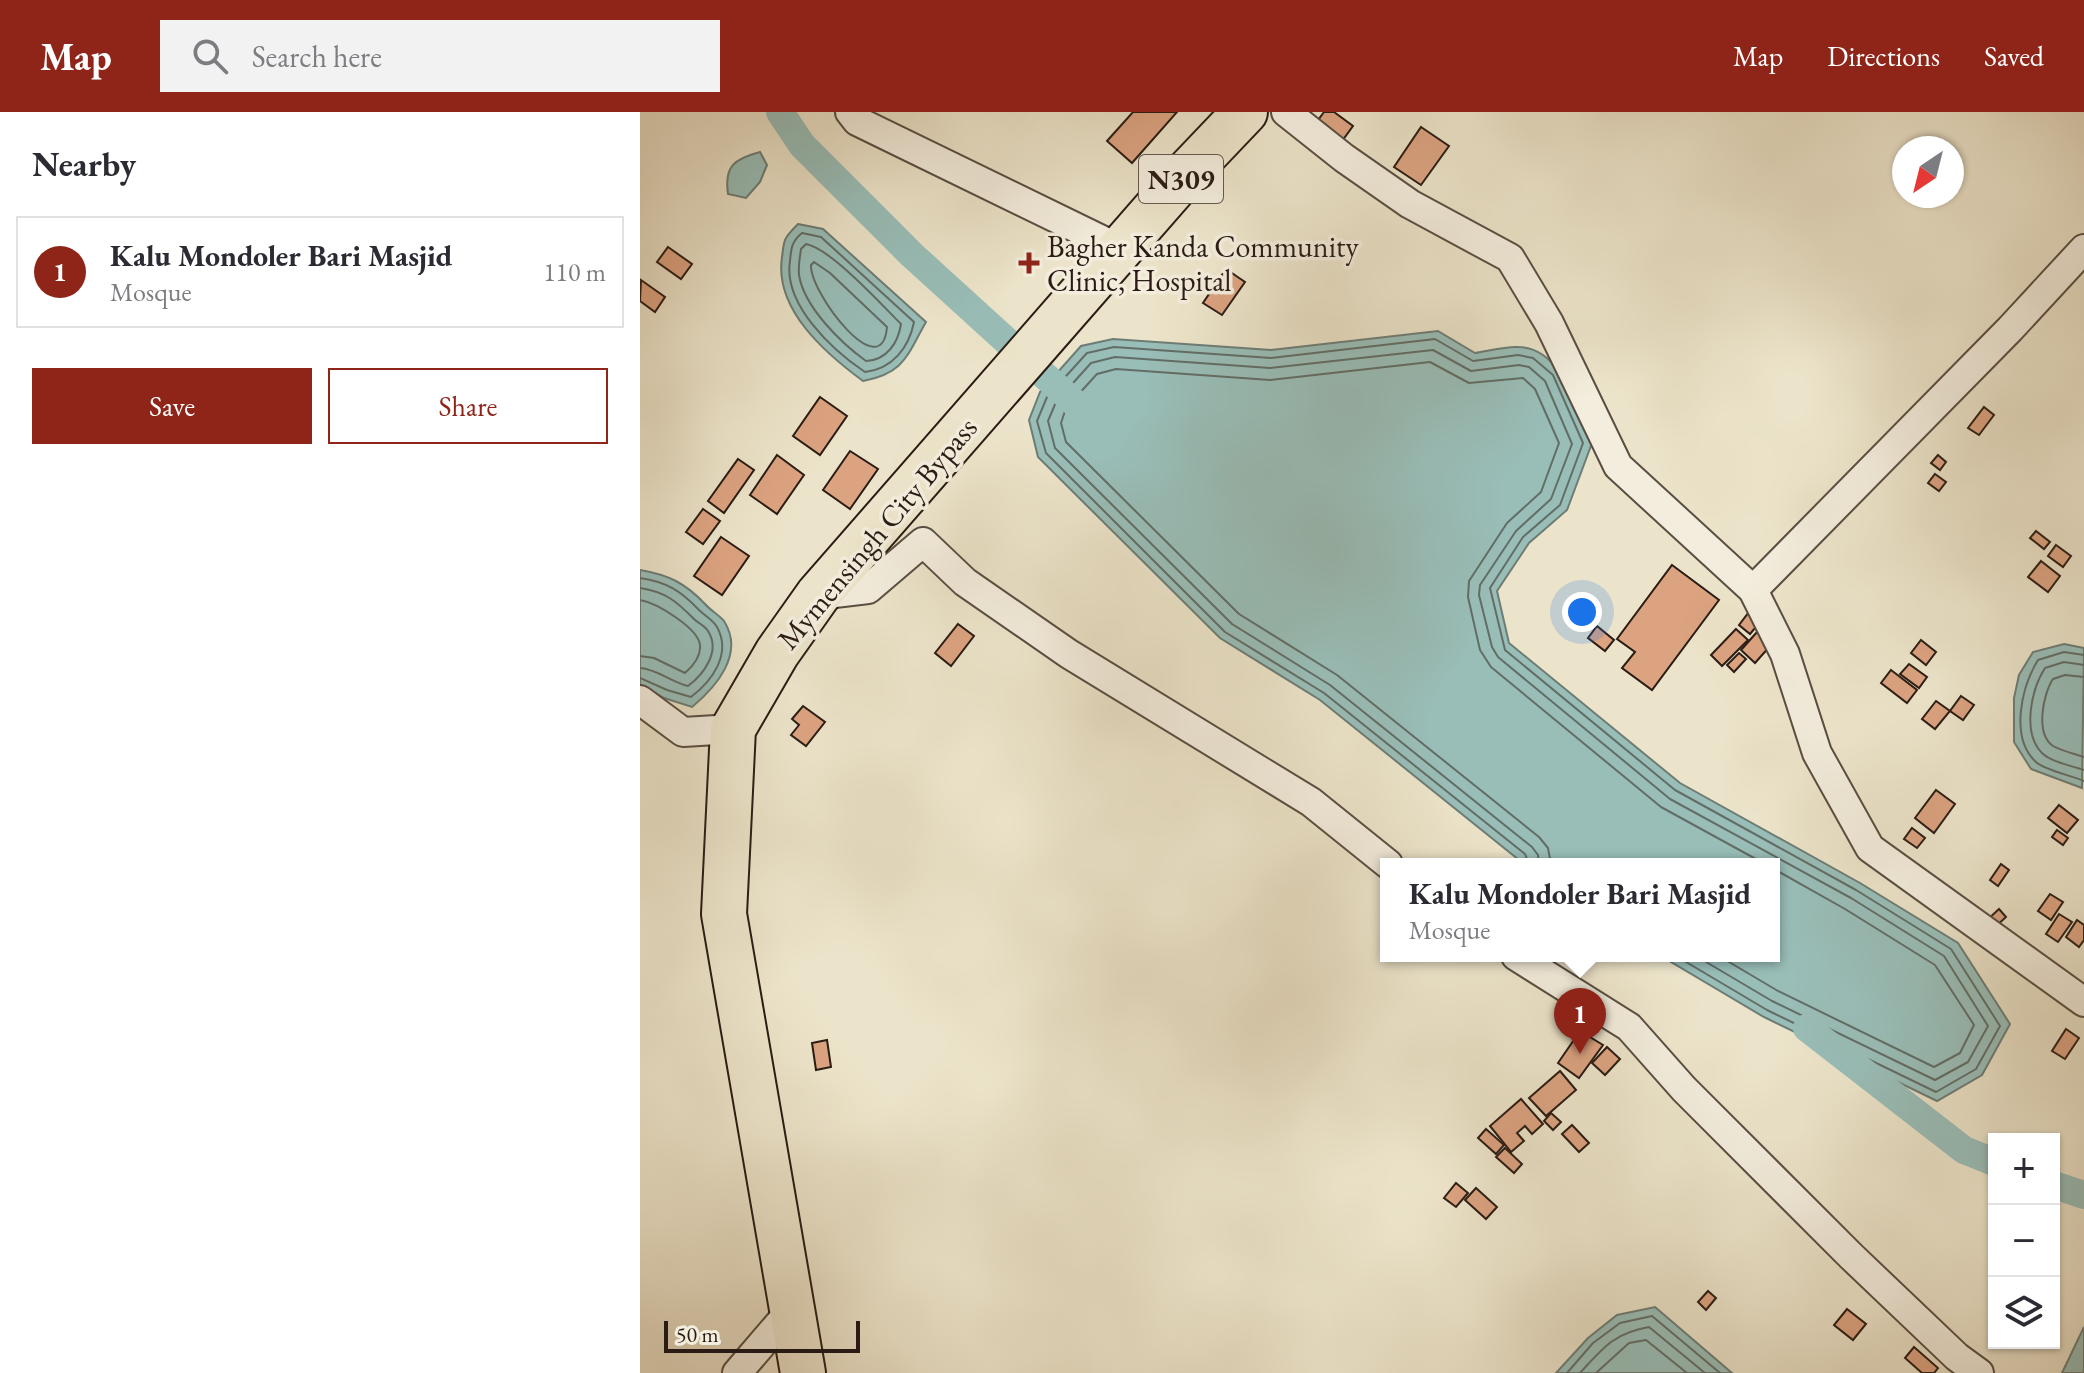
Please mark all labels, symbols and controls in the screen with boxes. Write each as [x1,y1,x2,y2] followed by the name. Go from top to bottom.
[160,20,720,92] search box
[40,32,112,81] text: Map
[188,34,232,78] icon: search
[252,37,382,76] text: Search here
[1733,38,1783,74] text: Map
[1827,38,1940,74] text: Directions
[1984,38,2044,74] text: Saved
[1892,136,1964,208] north arrow
[32,142,136,186] text: Nearby
[1139,155,1223,203] road number: N309
[1047,227,1359,300] place label: Bagher Kanda Community Clinic, Hospital
[110,236,452,275] text: Kalu Mondoler Bari Masjid
[1018,252,1040,274] marker: Bagher Kanda Community Clinic, Hospital
[53,255,67,289] text: 1
[543,255,606,289] text: 110 m
[110,275,192,309] text: Mosque
[32,368,312,444] button: Save
[328,368,608,444] button: Share
[768,409,986,657] street label: Mymensingh City Bypass
[1562,592,1602,632] your location
[1380,858,1780,962] popup
[1409,874,1751,913] text: Kalu Mondoler Bari Masjid
[1409,913,1490,947] text: Mosque
[1554,988,1606,1054] pin: 1
[1988,1133,2060,1349] map controls
[1988,1133,2060,1205] button: +
[1988,1205,2060,1277] button: −
[1988,1277,2060,1349] button: layers
[664,1317,860,1353] scale bar
[676,1320,719,1349] text: 50 m

